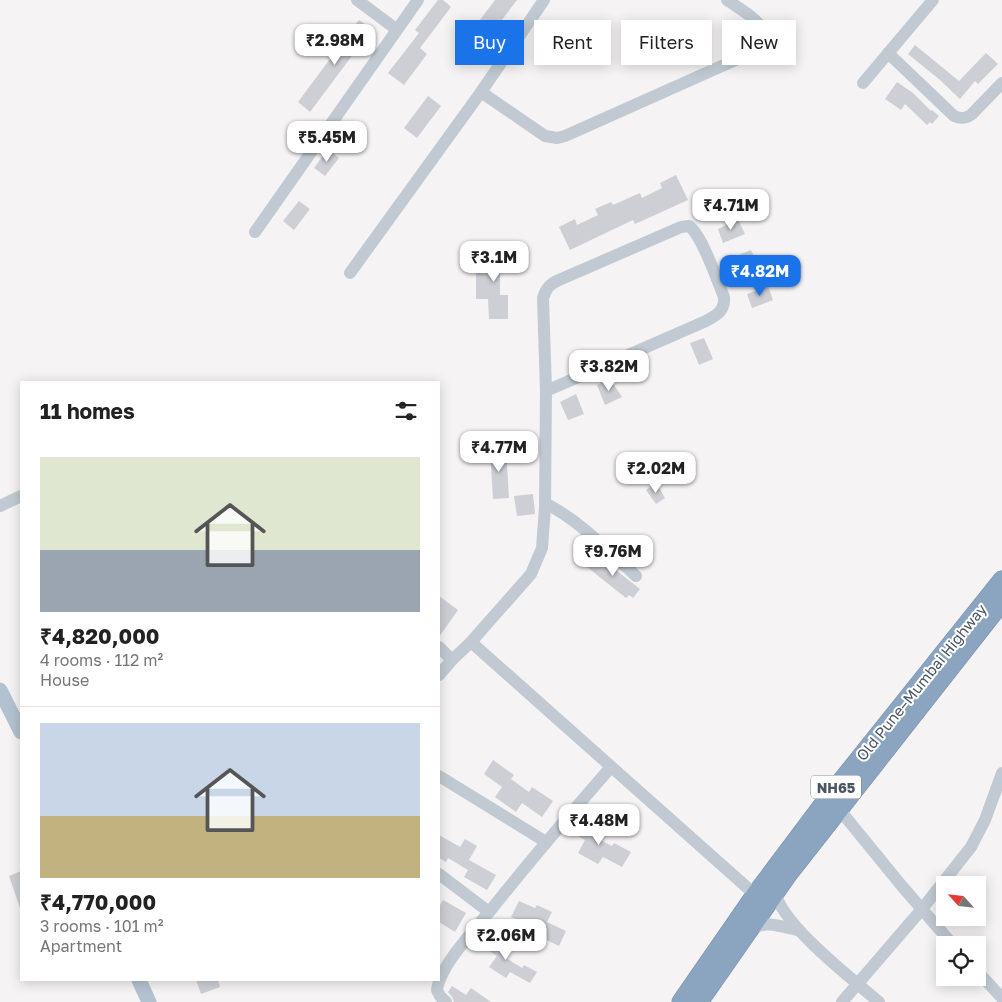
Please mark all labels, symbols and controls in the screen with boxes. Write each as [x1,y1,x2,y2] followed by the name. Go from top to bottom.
[455,20,524,65] chip: Buy
[534,20,611,65] chip: Rent
[621,20,712,65] chip: Filters
[722,20,796,65] chip: New
[294,23,376,66] pin: ₹2.98M
[306,30,364,50] text: ₹2.98M
[286,120,368,163] pin: ₹5.45M
[298,127,356,147] text: ₹5.45M
[690,188,772,231] pin: ₹4.71M
[703,195,759,215] text: ₹4.71M
[459,240,529,283] pin: ₹3.1M
[471,247,517,267] text: ₹3.1M
[719,254,801,297] pin: ₹4.82M
[731,261,789,281] text: ₹4.82M
[568,350,650,392] pin: ₹3.82M
[580,356,638,376] text: ₹3.82M
[392,397,420,425] icon: filters
[40,398,135,424] text: 11 homes
[458,430,540,473] pin: ₹4.77M
[471,437,527,457] text: ₹4.77M
[615,452,697,494] pin: ₹2.02M
[627,458,685,478] text: ₹2.02M
[185,490,275,580] icon: home
[572,534,654,577] pin: ₹9.76M
[584,541,642,561] text: ₹9.76M
[852,600,990,764] street label: Old Pune–Mumbai Highway
[40,623,159,649] text: ₹4,820,000
[40,650,163,670] text: 4 rooms · 112 m²
[40,670,89,690] text: House
[185,755,275,845] icon: home
[811,776,861,799] road number: NH65
[558,804,640,846] pin: ₹4.48M
[570,810,628,830] text: ₹4.48M
[936,876,986,926] north arrow
[936,876,986,986] map controls
[40,889,156,915] text: ₹4,770,000
[40,916,163,936] text: 3 rooms · 101 m²
[465,918,547,961] pin: ₹2.06M
[477,925,535,945] text: ₹2.06M
[40,936,122,956] text: Apartment
[936,936,986,986] button: locate

